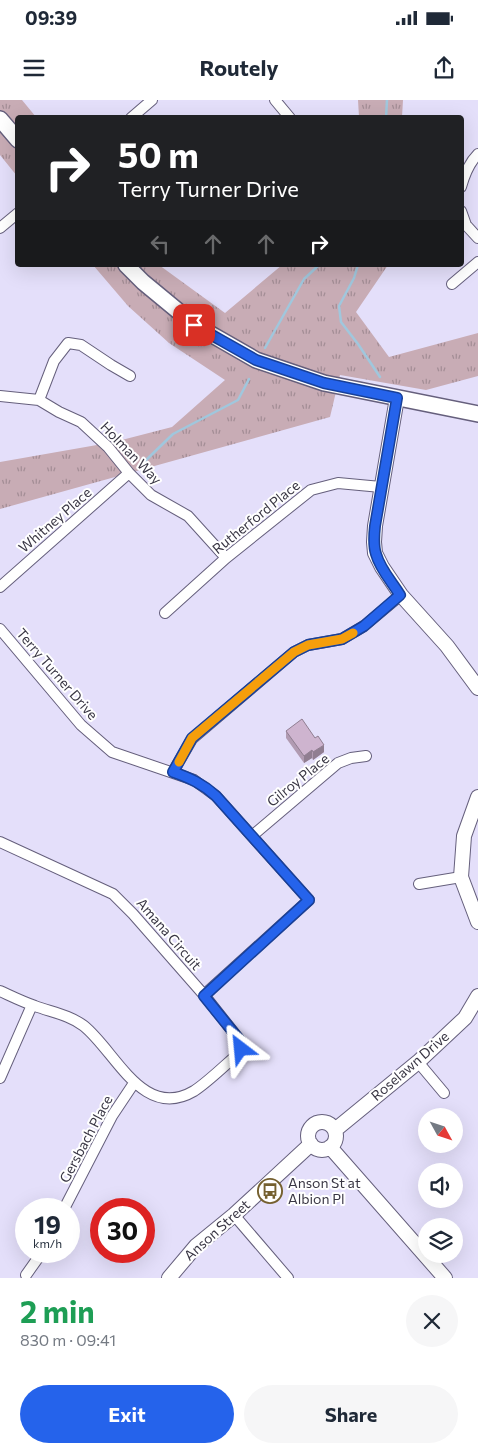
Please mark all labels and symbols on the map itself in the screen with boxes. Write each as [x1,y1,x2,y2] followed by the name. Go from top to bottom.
[173,304,215,346] pin
[97,418,165,488] street label: Holman Way
[209,476,303,557] street label: Rutherford Place
[15,483,94,556] street label: Whitney Place
[13,625,102,723] street label: Terry Turner Drive
[263,749,332,810] street label: Gilroy Place
[133,894,205,973] street label: Amana Circuit
[214,1022,266,1074] position arrow
[367,1027,452,1104] street label: Roselawn Drive
[55,1092,116,1185] street label: Gersbach Place
[418,1108,462,1152] north arrow
[288,1174,361,1207] place label: Anson St at Albion Pl
[257,1178,283,1204] bus stop icon: Anson St at Albion Pl
[180,1195,253,1264] street label: Anson Street
[90,1198,155,1263] speed limit sign: 30

